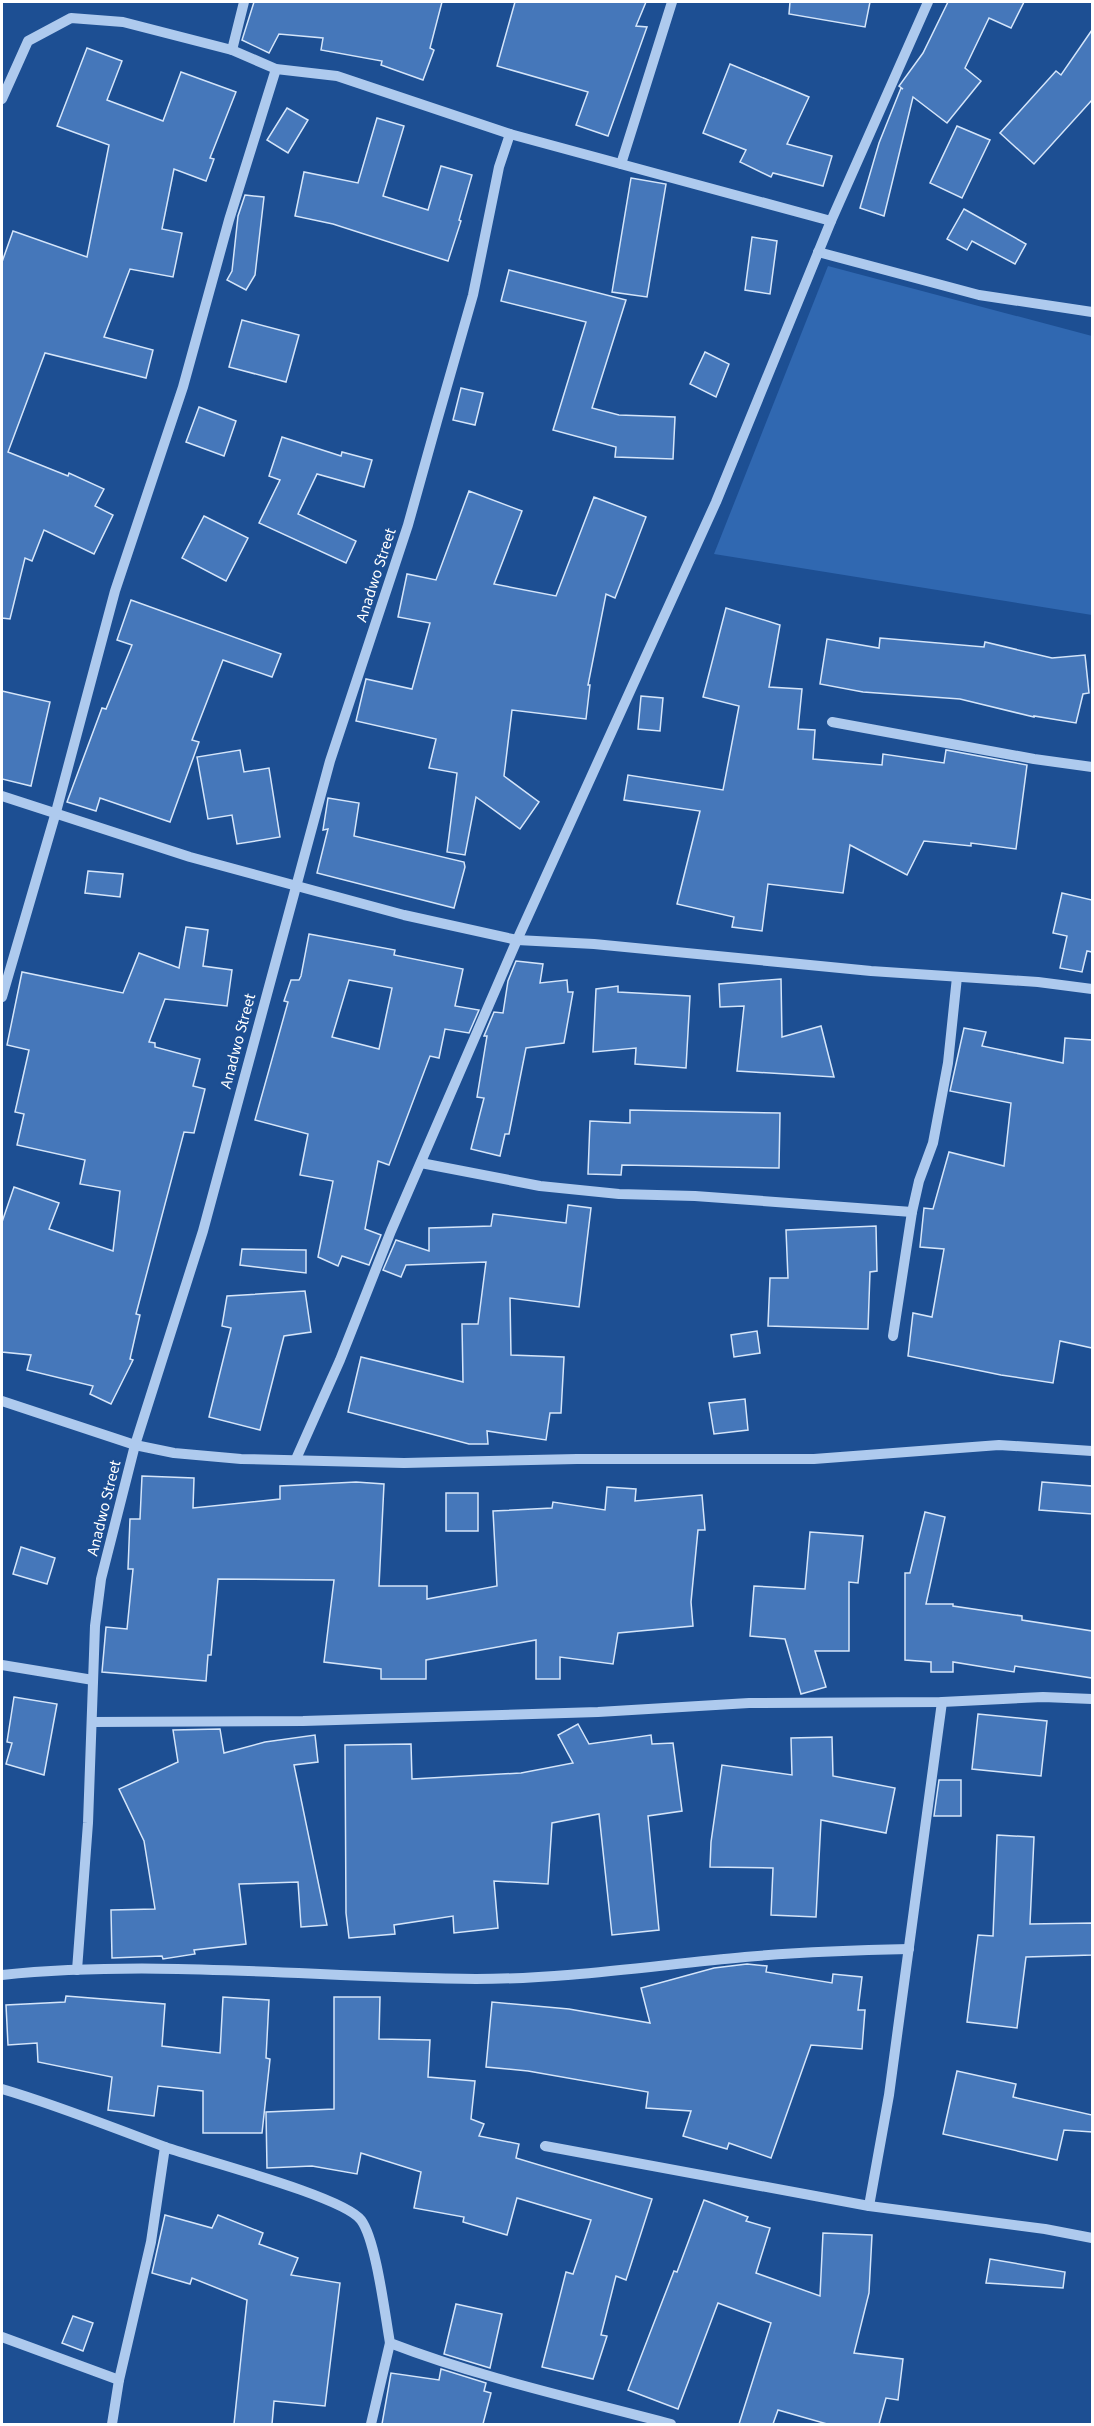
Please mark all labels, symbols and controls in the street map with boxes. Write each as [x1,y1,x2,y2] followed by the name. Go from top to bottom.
[350,525,402,625] street label: Anadwo Street
[215,990,261,1091] street label: Anadwo Street
[81,1457,127,1558] street label: Anadwo Street

